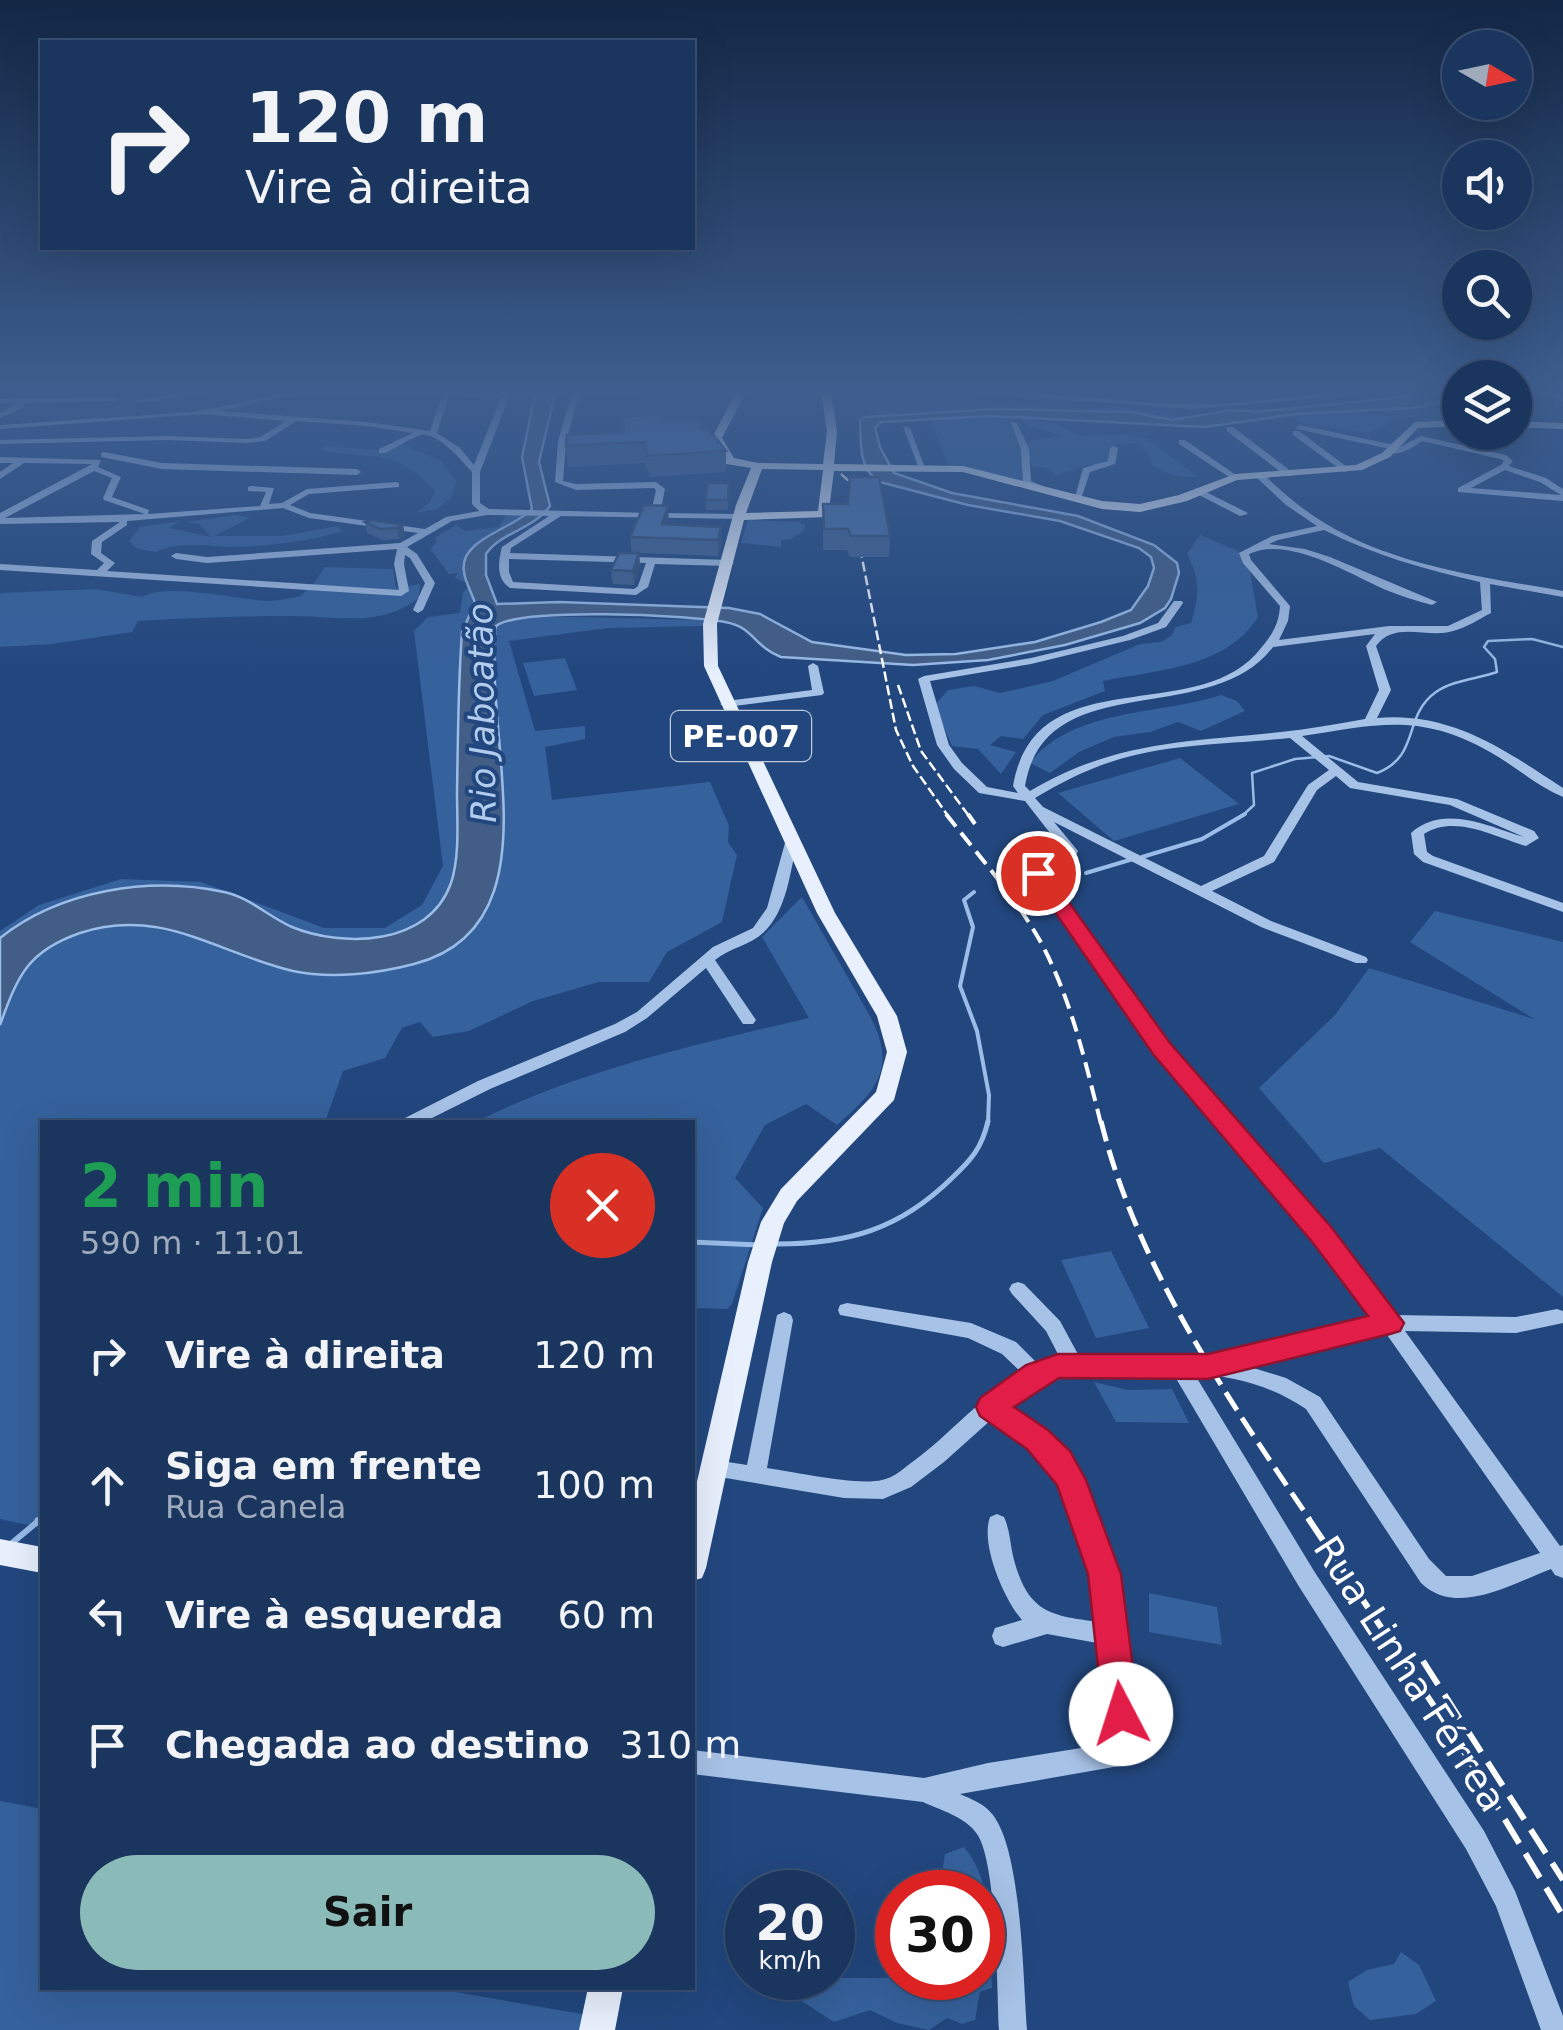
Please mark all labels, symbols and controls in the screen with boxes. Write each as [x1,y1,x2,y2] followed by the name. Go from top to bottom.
[1442,30,1532,120] north arrow
[1442,30,1532,450] map controls
[245,77,488,159] text: 120 m
[80,80,210,210] icon: right
[1442,140,1532,230] button: sound
[245,161,533,214] text: Vire à direita
[1442,250,1532,340] button: search
[1442,360,1532,450] button: layers
[460,603,504,823] water label: Rio Jaboatão
[671,711,811,761] road number: PE-007
[996,831,1081,916] pin
[1011,846,1066,901] icon: arrive
[80,1151,268,1221] text: 2 min
[550,1153,655,1258] button: close
[80,1224,305,1262] text: 590 m · 11:01
[80,1328,135,1383] icon: right
[165,1333,445,1377] text: Vire à direita
[533,1333,655,1377] text: 120 m
[165,1444,482,1488] text: Siga em frente
[80,1458,135,1513] icon: ahead
[533,1463,655,1507] text: 100 m
[165,1488,346,1526] text: Rua Canela
[1305,1528,1515,1820] street label: Rua Linha Férrea
[80,1588,135,1643] icon: left
[165,1593,503,1637] text: Vire à esquerda
[558,1593,655,1637] text: 60 m
[1069,1662,1173,1766] position arrow
[80,1718,135,1773] icon: arrive
[165,1723,590,1767] text: Chegada ao destino
[620,1723,741,1767] text: 310 m
[80,1855,655,1970] button: Sair
[875,1870,1005,2000] speed limit sign: 30
[755,1894,825,1952] text: 20
[758,1946,822,1975] text: km/h

